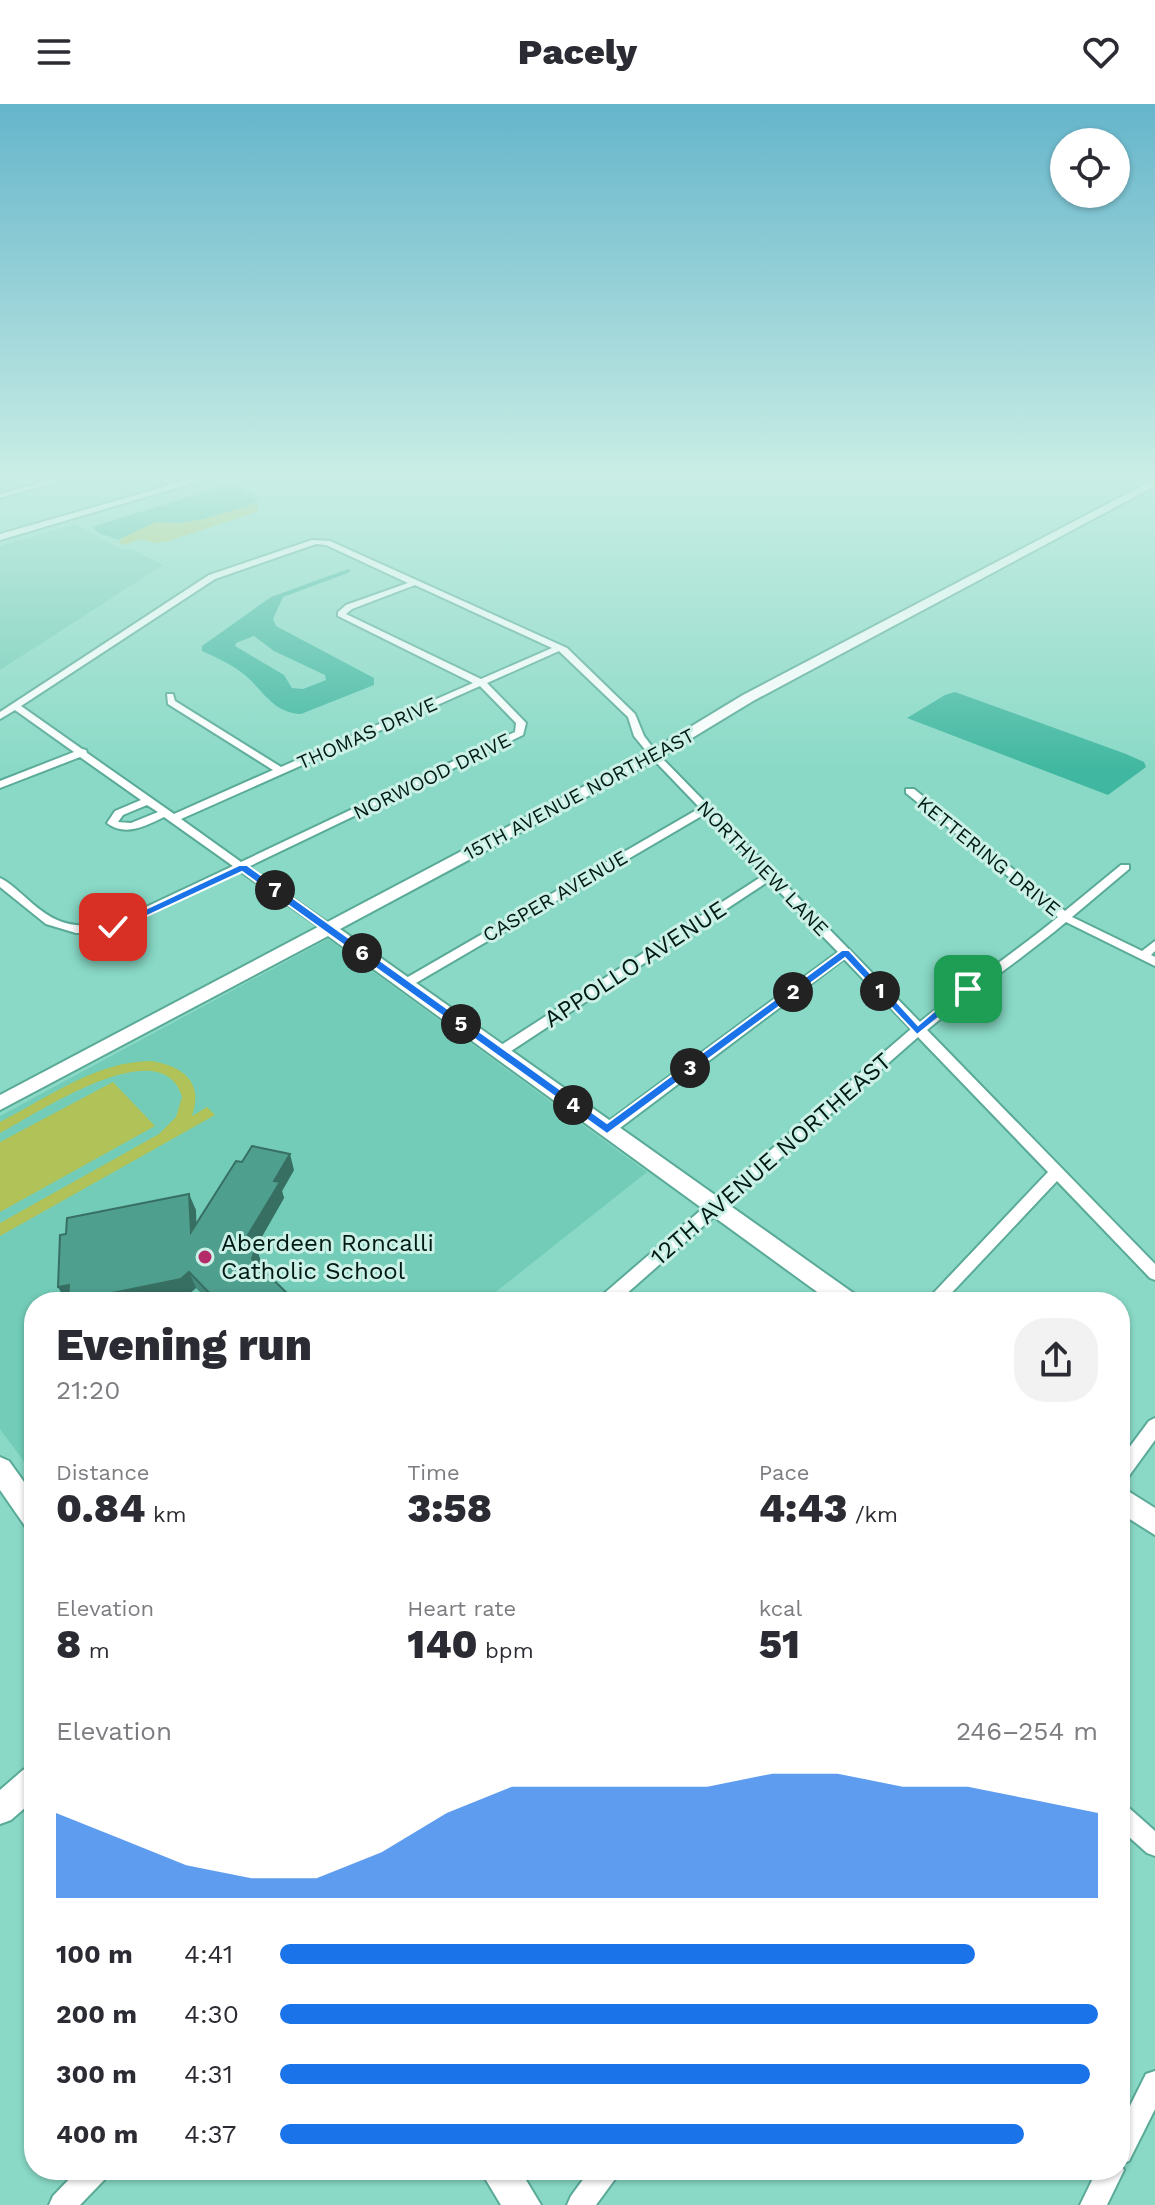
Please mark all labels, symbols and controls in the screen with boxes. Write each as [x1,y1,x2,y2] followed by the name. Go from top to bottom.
[32,30,76,74] icon: menu
[1079,30,1123,74] icon: heart
[518,31,637,73] text: Pacely
[1050,128,1130,208] map controls
[1050,128,1130,208] button: locate
[293,691,441,775] street label: THOMAS DRIVE
[460,723,698,865] street label: 15TH AVENUE NORTHEAST
[349,727,515,825] street label: NORWOOD DRIVE
[913,791,1065,921] street label: KETTERING DRIVE
[692,795,834,941] street label: NORTHVIEW LANE
[478,845,632,947] street label: CASPER AVENUE
[255,870,295,910] pin: 7
[268,877,282,902] text: 7
[79,893,147,961] pin
[539,895,731,1033] street label: APPOLLO AVENUE
[91,905,135,949] icon: check
[342,933,382,973] pin: 6
[355,940,369,965] text: 6
[934,955,1002,1023] pin
[946,967,990,1011] icon: arrive
[860,971,900,1011] pin: 1
[773,972,813,1012] pin: 2
[875,978,885,1003] text: 1
[786,979,800,1004] text: 2
[441,1004,481,1044] pin: 5
[455,1011,467,1036] text: 5
[645,1047,897,1271] street label: 12TH AVENUE NORTHEAST
[670,1048,710,1088] pin: 3
[683,1055,697,1080] text: 3
[553,1085,593,1125] pin: 4
[566,1092,580,1117] text: 4
[221,1229,434,1285] place label: Aberdeen Roncalli Catholic School
[196,1248,214,1266] marker: Aberdeen Roncalli Catholic School
[1014,1318,1098,1402] button: share
[56,1319,312,1371] text: Evening run
[56,1375,120,1405] text: 21:20
[56,1460,150,1485] text: Distance
[407,1460,460,1485] text: Time
[759,1460,810,1485] text: Pace
[56,1485,145,1532] text: 0.84
[407,1485,492,1532] text: 3:58
[759,1485,847,1532] text: 4:43
[145,1502,186,1527] text: km
[847,1502,898,1527] text: /km
[56,1596,154,1621] text: Elevation
[407,1596,516,1621] text: Heart rate
[759,1596,802,1621] text: kcal
[56,1621,81,1668] text: 8
[407,1621,478,1668] text: 140
[759,1621,800,1668] text: 51
[81,1638,110,1663] text: m
[478,1638,534,1663] text: bpm
[56,1716,172,1746] text: Elevation
[956,1716,1098,1746] text: 246–254 m
[56,1939,133,1969] text: 100 m
[184,1939,233,1969] text: 4:41
[56,1999,137,2029] text: 200 m
[184,1999,239,2029] text: 4:30
[56,2059,137,2089] text: 300 m
[184,2059,233,2089] text: 4:31
[56,2119,138,2149] text: 400 m
[184,2119,236,2149] text: 4:37

